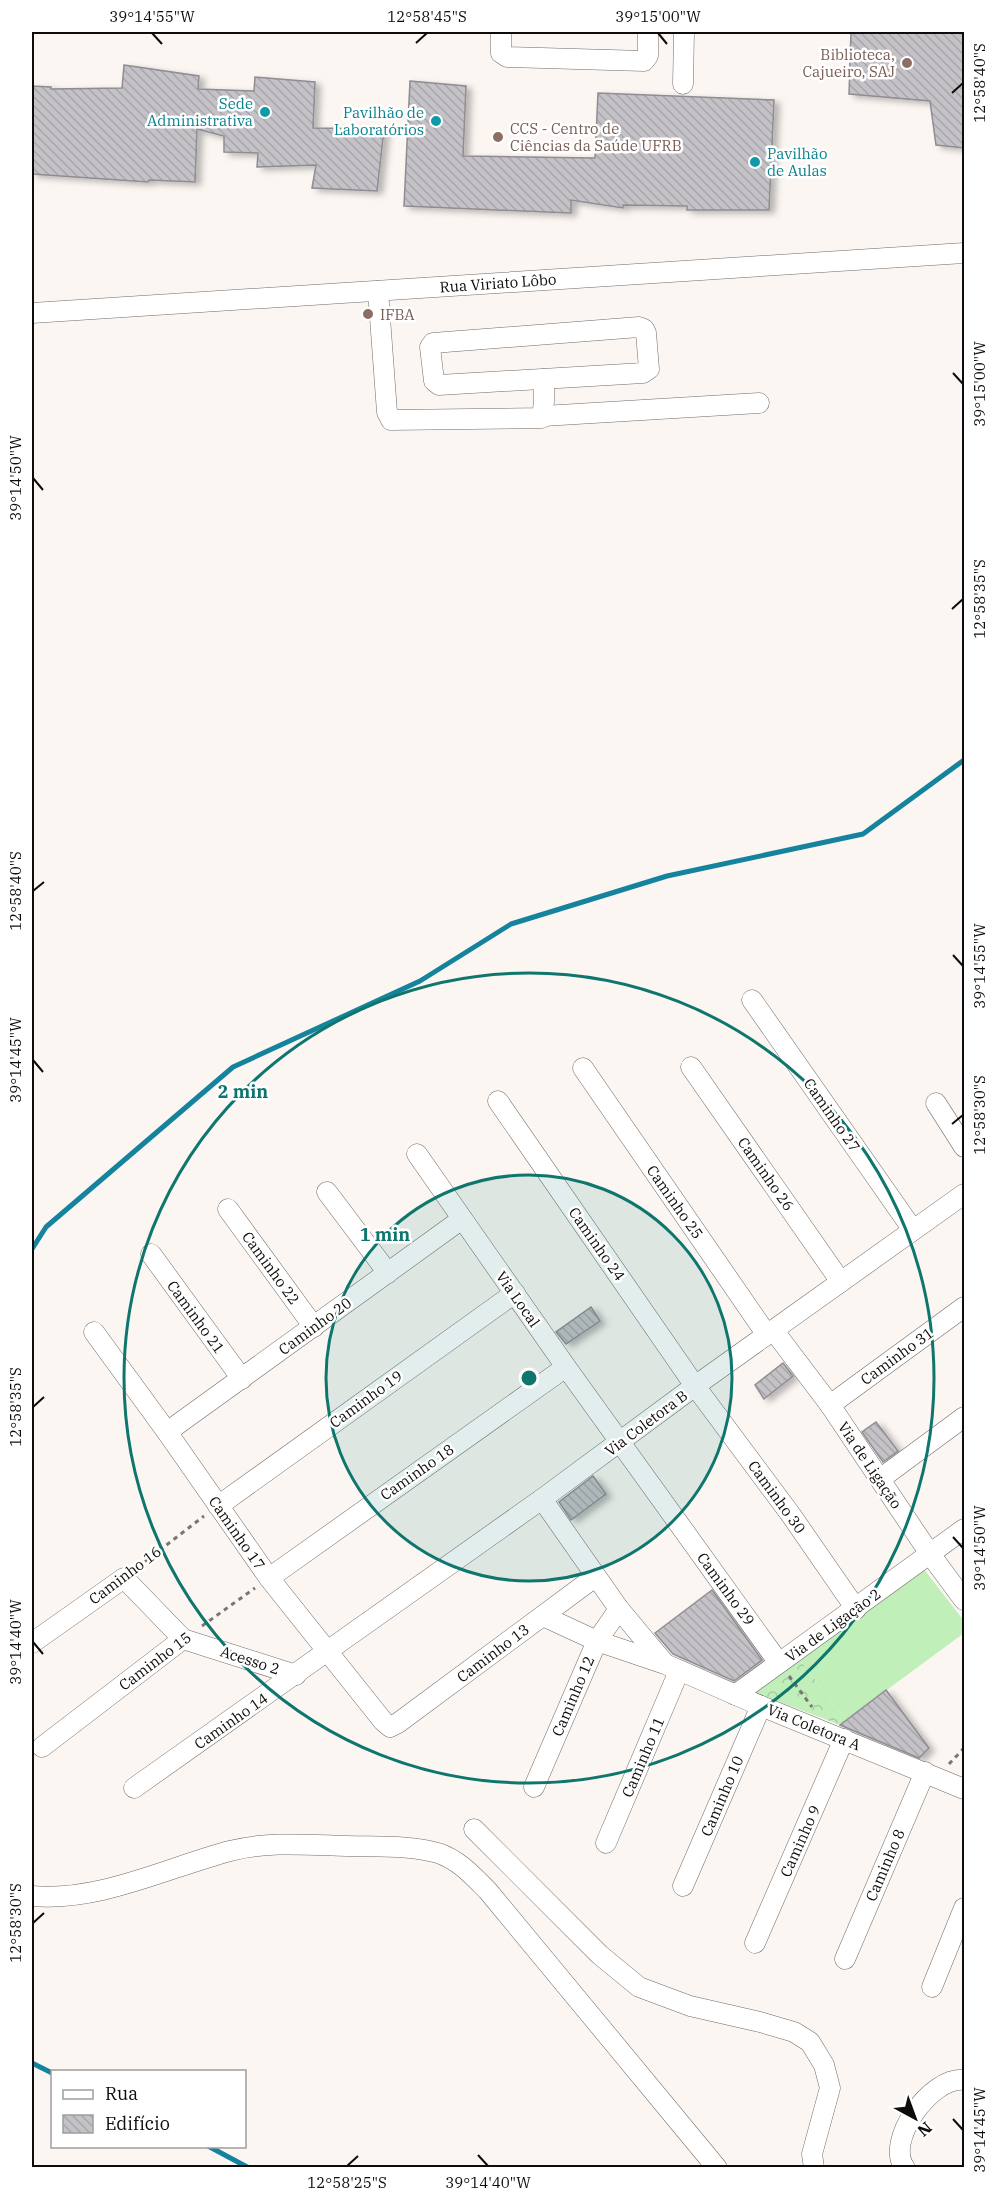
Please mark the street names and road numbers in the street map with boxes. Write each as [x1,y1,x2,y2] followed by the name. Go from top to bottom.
[439,269,557,297] street label: Rua Viriato Lôbo
[800,1074,864,1156] street label: Caminho 27
[734,1133,798,1215] street label: Caminho 26
[643,1161,707,1243] street label: Caminho 25
[565,1203,629,1285] street label: Caminho 24
[238,1228,304,1308] street label: Caminho 22
[492,1267,544,1331] street label: Via Local
[163,1277,229,1357] street label: Caminho 21
[275,1293,355,1359] street label: Caminho 20
[857,1323,937,1389] street label: Caminho 31
[326,1366,406,1432] street label: Caminho 19
[601,1386,691,1460] street label: Via Coletora B
[834,1418,906,1512] street label: Via de Ligação
[376,1440,458,1504] street label: Caminho 18
[744,1457,810,1537] street label: Caminho 30
[205,1492,269,1574] street label: Caminho 17
[85,1542,165,1608] street label: Caminho 16
[693,1549,759,1629] street label: Caminho 29
[782,1584,884,1666] street label: Via de Ligação 2
[453,1620,533,1686] street label: Caminho 13
[115,1628,195,1694] street label: Caminho 15
[218,1641,282,1679] street label: Acesso 2
[548,1653,598,1739] street label: Caminho 12
[190,1689,272,1753] street label: Caminho 14
[765,1700,864,1755] street label: Via Coletora A
[618,1714,668,1800] street label: Caminho 11
[697,1753,747,1839] street label: Caminho 10
[776,1802,824,1880] street label: Caminho 9
[861,1826,909,1904] street label: Caminho 8

